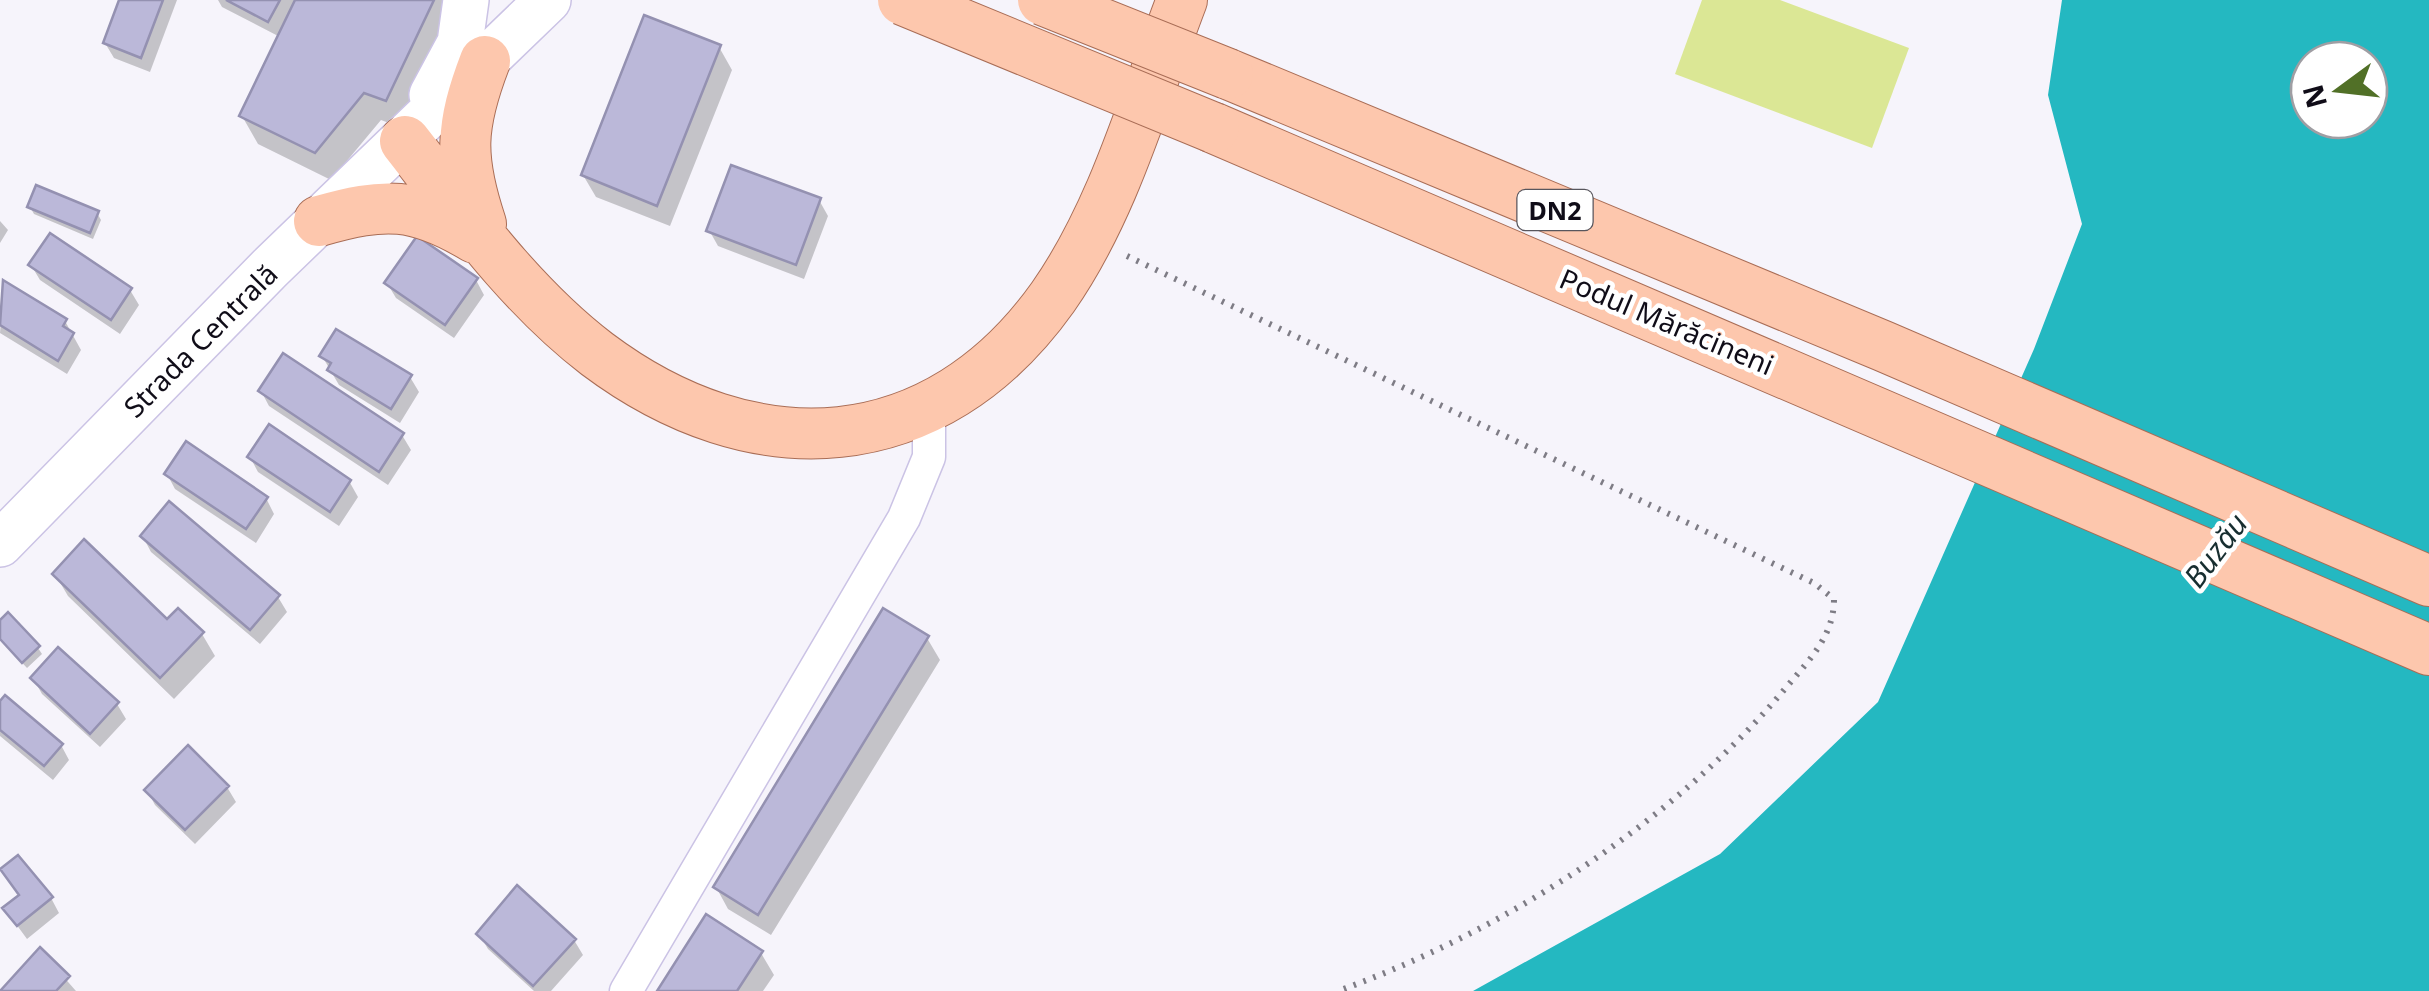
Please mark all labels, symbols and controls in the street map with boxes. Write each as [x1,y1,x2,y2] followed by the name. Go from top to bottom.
[2289,40,2389,140] north arrow
[2293,81,2335,113] text: N
[1518,190,1592,230] road number: DN2
[115,255,285,425] street label: Strada Centrală
[1554,259,1780,383] street label: Podul Mărăcineni
[2174,504,2256,596] water label: Buzău

